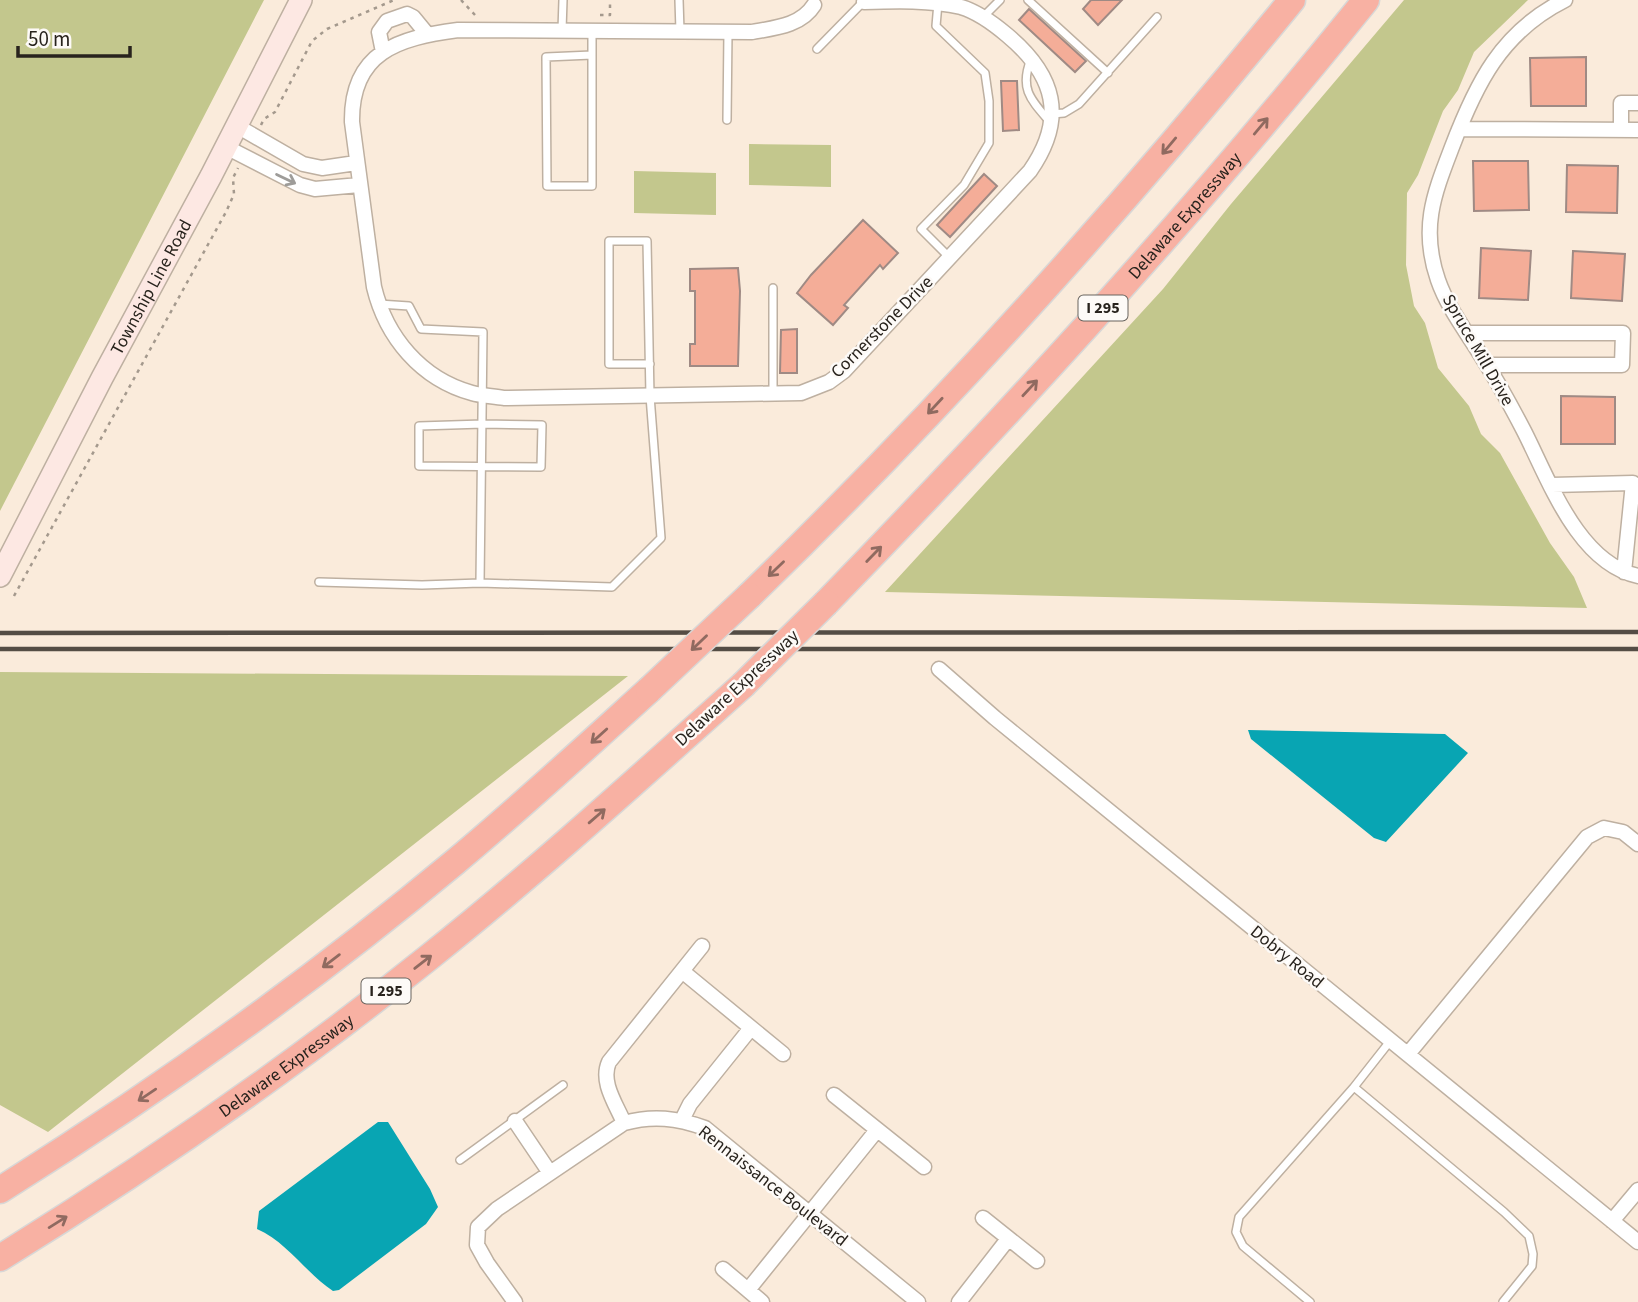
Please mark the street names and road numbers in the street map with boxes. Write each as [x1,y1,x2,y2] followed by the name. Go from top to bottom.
[1122,146,1248,285] street label: Delaware Expressway
[104,215,198,359] street label: Township Line Road
[825,270,939,384] street label: Cornerstone Drive
[1436,289,1520,411] street label: Spruce Mill Drive
[1078,296,1128,320] road number: I 295
[669,623,805,752] street label: Delaware Expressway
[1245,920,1329,994] street label: Dobry Road
[362,979,410,1004] road number: I 295
[214,1008,359,1123] street label: Delaware Expressway
[693,1120,853,1252] street label: Rennaissance Boulevard

